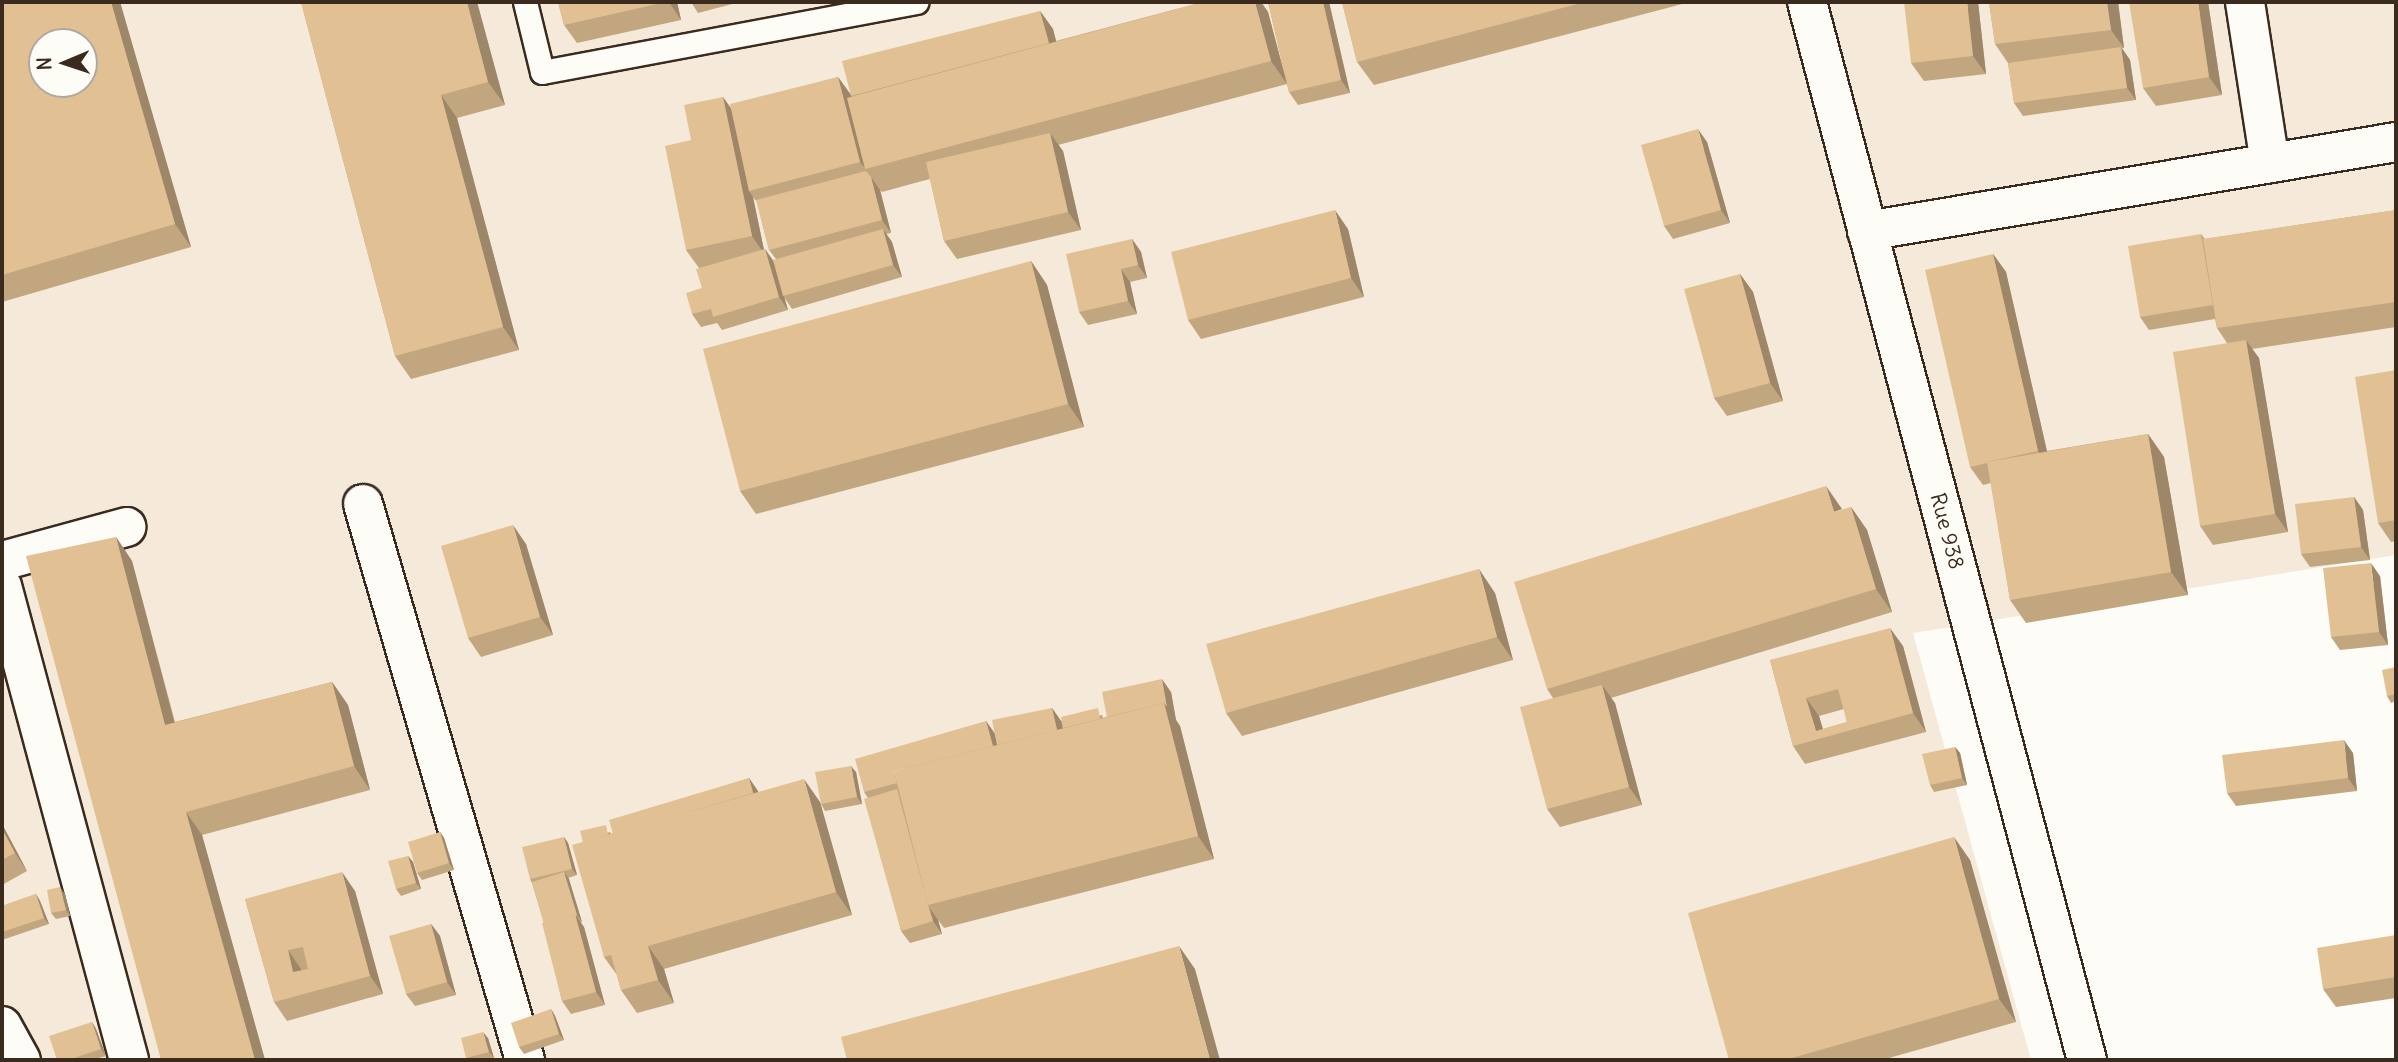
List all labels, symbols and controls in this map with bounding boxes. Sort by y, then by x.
north arrow [28,28,98,98]
text: N [32,57,56,71]
street label: Rue 938 [1925,490,1969,572]

